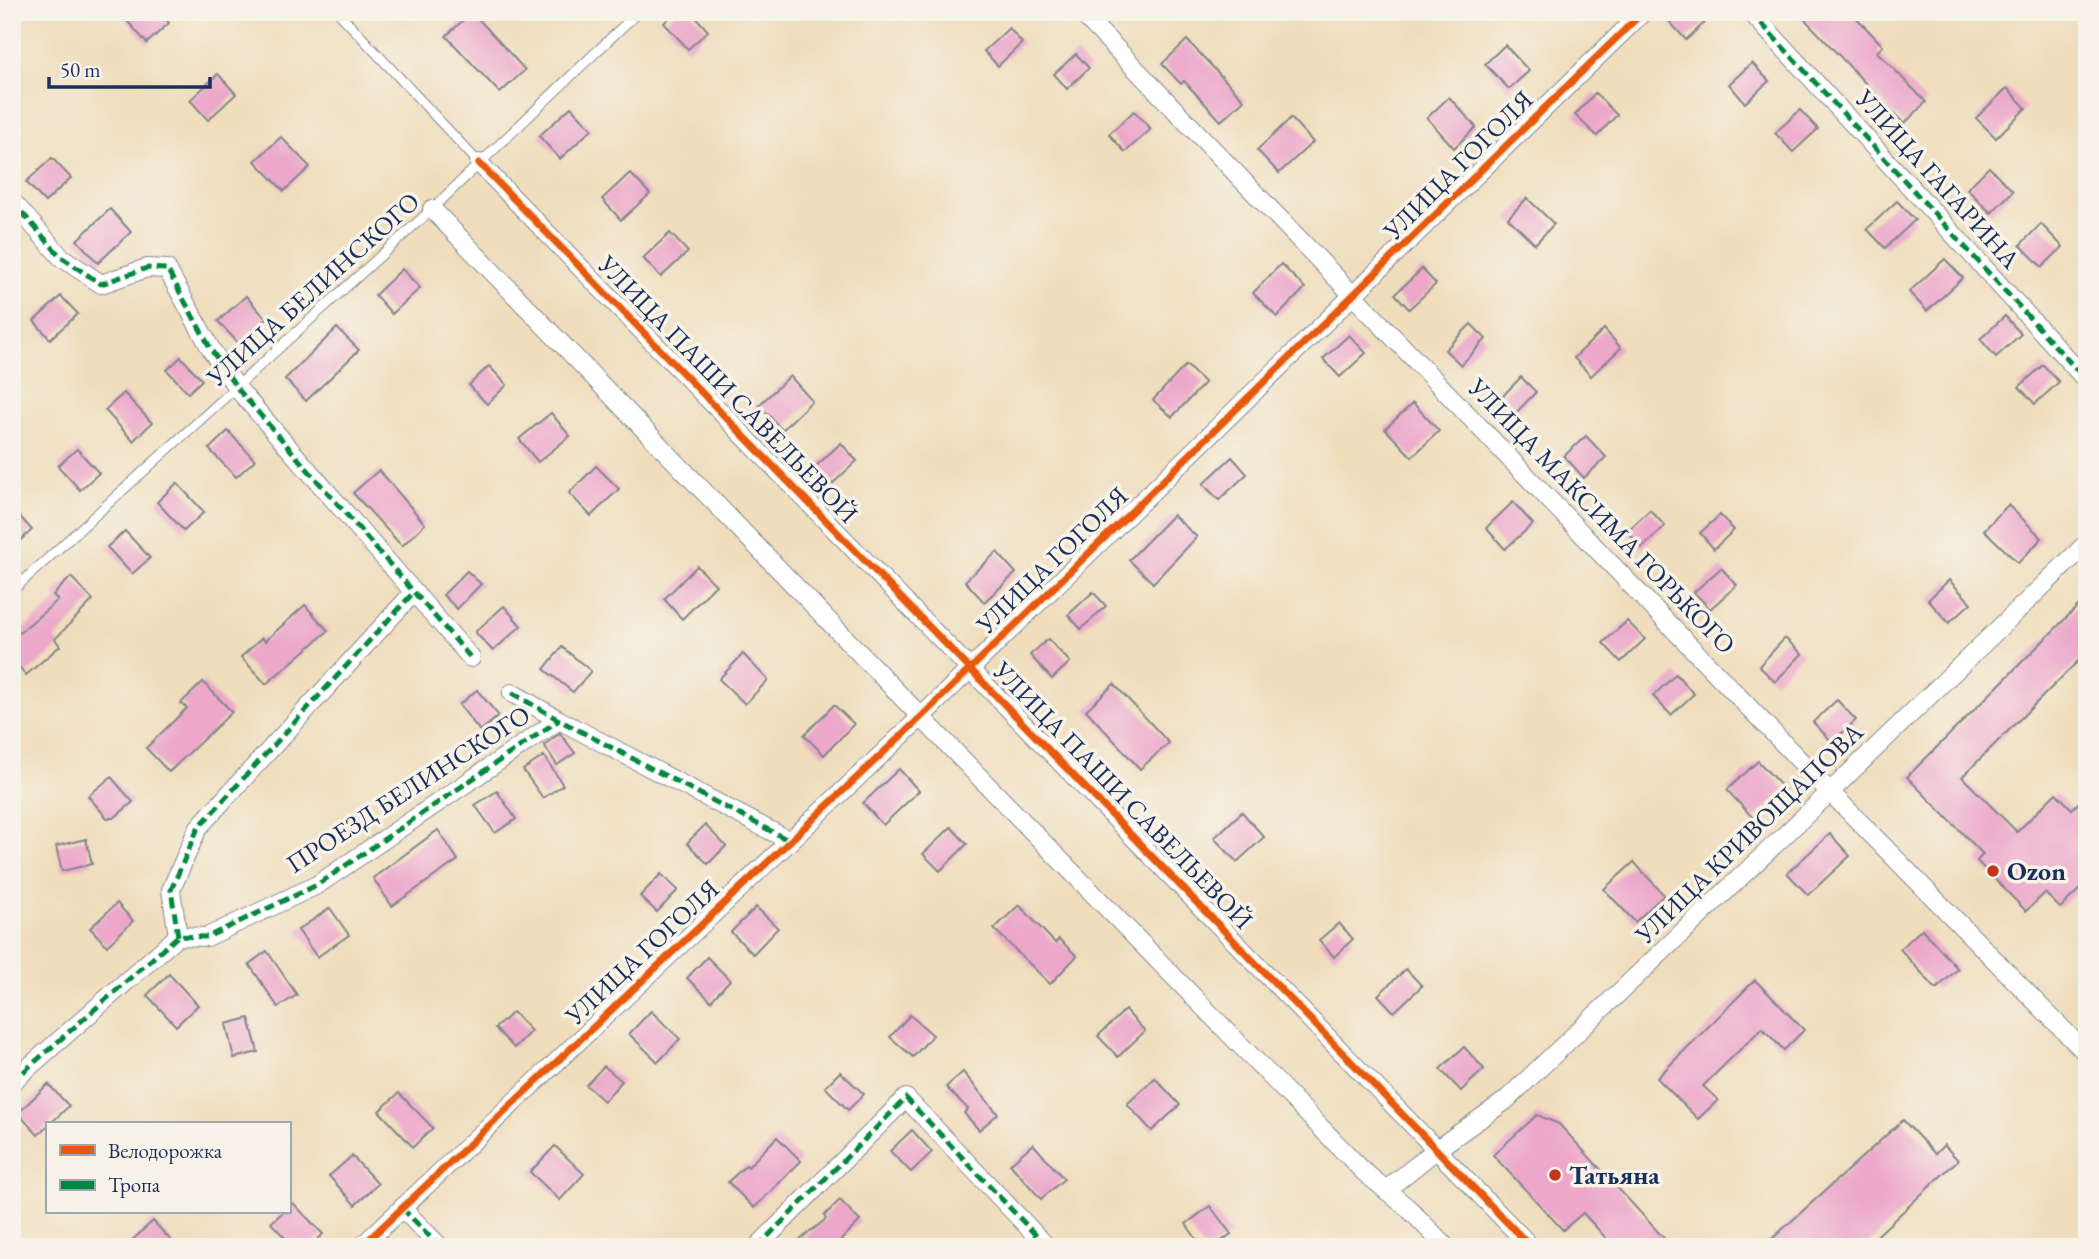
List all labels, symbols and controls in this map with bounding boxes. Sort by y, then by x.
scale bar [49,46,210,90]
text: 50 m [60,56,101,83]
street label: УЛИЦА ГАГАРИНА [1848,81,2028,277]
street label: УЛИЦА ГОГОЛЯ [1375,83,1540,248]
street label: УЛИЦА БЕЛИНСКОГО [199,184,427,394]
street label: УЛИЦА ПАШИ САВЕЛЬЕВОЙ [590,247,865,530]
street label: УЛИЦА МАКСИМА ГОРЬКОГО [1460,370,1743,661]
street label: УЛИЦА ГОГОЛЯ [968,479,1135,642]
street label: УЛИЦА ПАШИ САВЕЛЬЕВОЙ [985,653,1260,936]
street label: ПРОЕЗД БЕЛИНСКОГО [280,697,536,881]
street label: УЛИЦА КРИВОЩАПОВА [1627,714,1871,952]
place label: Ozon [2007,854,2066,888]
marker: Ozon [1985,863,2001,879]
street label: УЛИЦА ГОГОЛЯ [557,872,726,1033]
legend [46,1122,290,1214]
text: Велодорожка [108,1137,223,1164]
place label: Татьяна [1569,1158,1660,1192]
marker: Татьяна [1547,1167,1563,1183]
text: Тропа [108,1171,161,1198]

